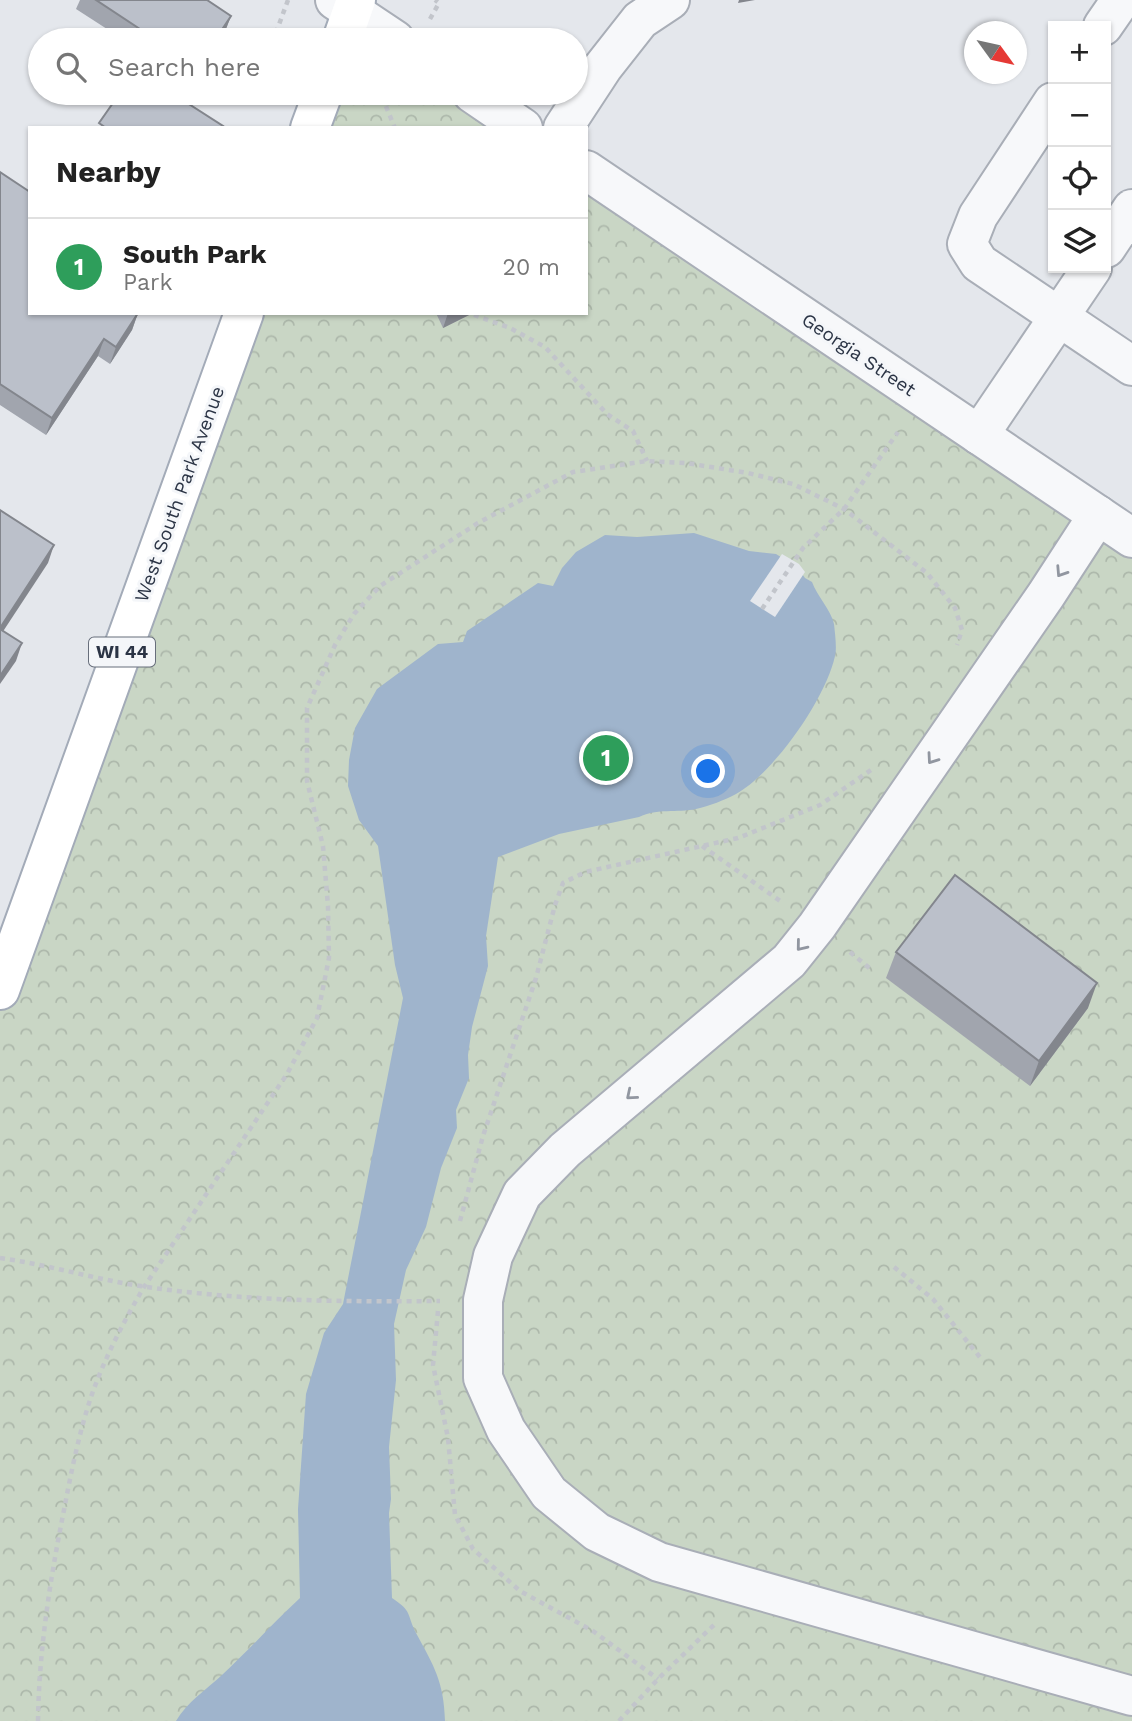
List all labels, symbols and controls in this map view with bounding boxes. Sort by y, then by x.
north arrow [964,21,1027,84]
map controls [1048,21,1111,273]
button: + [1048,21,1111,84]
search box [28,28,588,105]
icon: search [52,48,90,86]
text: Search here [108,52,260,82]
button: − [1048,84,1111,147]
button: locate [1048,147,1111,210]
text: Nearby [56,154,161,189]
button: layers [1048,210,1111,273]
text: South Park [123,239,266,269]
text: 1 [74,254,84,281]
text: 20 m [503,254,560,281]
text: Park [123,269,172,296]
street label: Georgia Street [797,308,920,401]
street label: West South Park Avenue [130,383,229,605]
one-way arrow [1057,564,1069,577]
road number: WI 44 [89,638,155,666]
pin: 1 [583,732,629,784]
one-way arrow [928,751,940,764]
your location [691,754,725,788]
one-way arrow [797,938,810,950]
one-way arrow [626,1087,639,1099]

